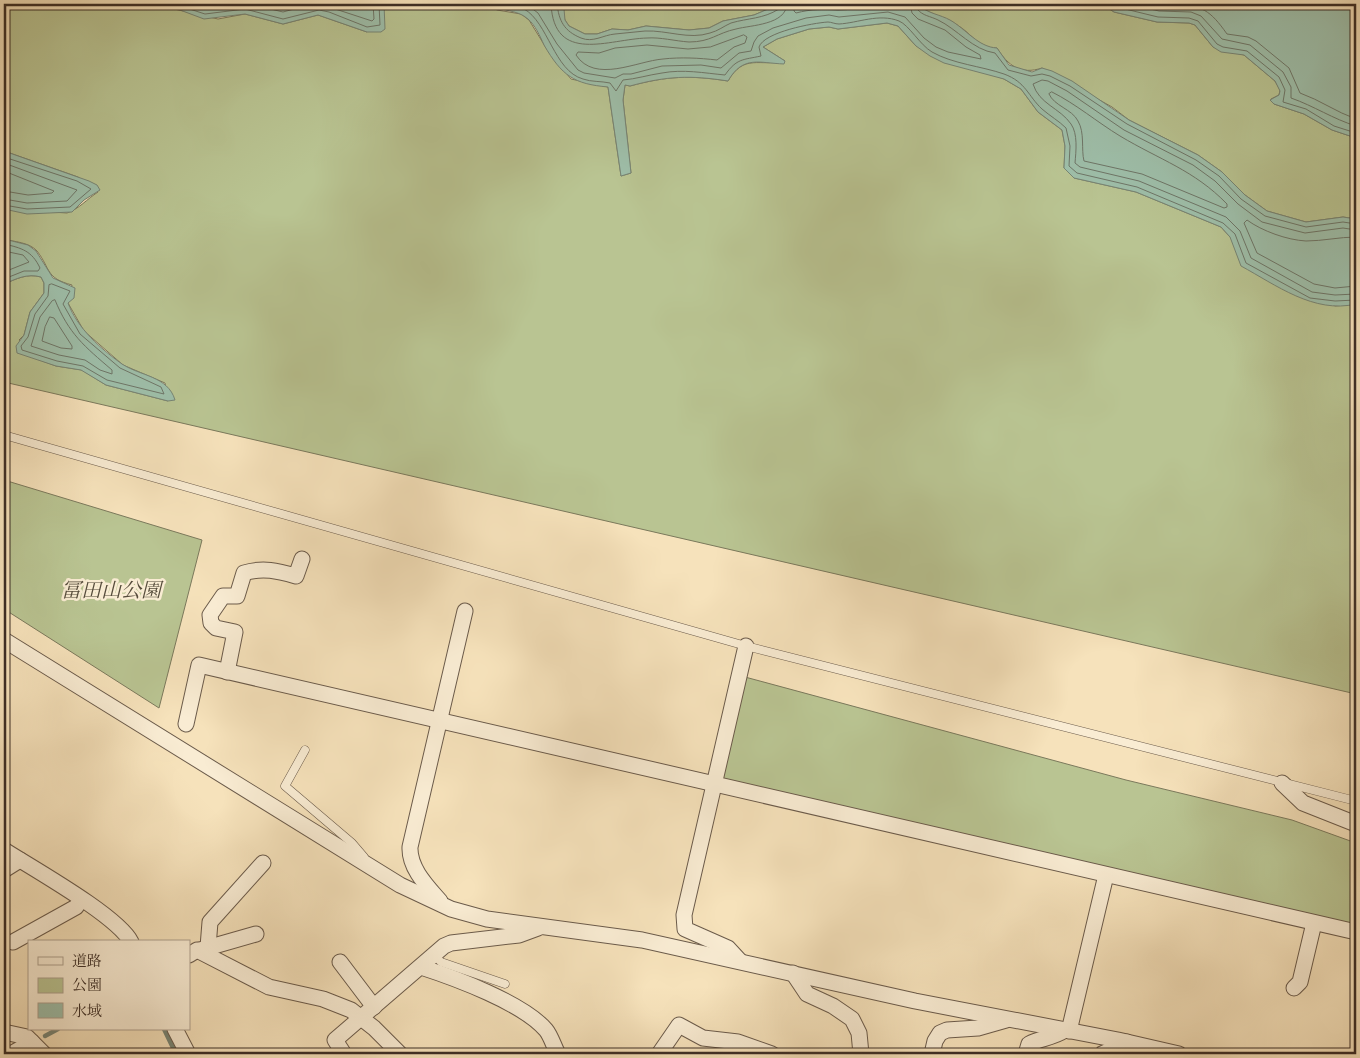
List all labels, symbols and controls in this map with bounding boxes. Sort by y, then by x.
park label: 冨田山公園 [61,578,164,606]
legend [28,940,190,1030]
text: 道路 [72,952,102,973]
text: 公園 [72,976,102,997]
text: 水域 [72,1002,102,1023]

